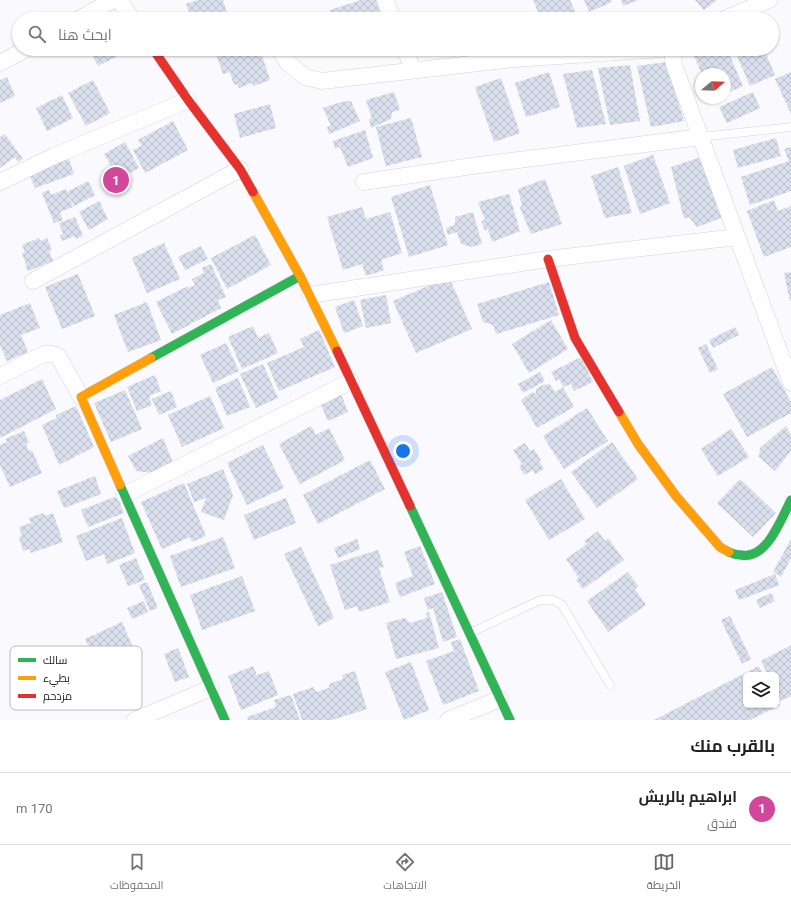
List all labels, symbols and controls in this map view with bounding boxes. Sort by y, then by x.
search box [12,12,779,56]
icon: search [26,23,48,45]
text: ابحث هنا [58,26,112,44]
north arrow [695,68,731,104]
pin: 1 [103,165,129,195]
your location [393,441,413,461]
legend [10,646,142,710]
text: سالك [43,654,67,667]
text: بطيء [43,672,70,687]
map controls [743,672,779,708]
button: layers [743,672,779,708]
text: مزدحم [43,690,72,704]
text: بالقرب منك [691,736,775,756]
text: ابراهيم بالريش [639,788,737,806]
text: 170 m [16,801,53,816]
text: 1 [758,801,766,816]
text: فندق [707,816,737,831]
tab: المحفوظات [110,851,163,895]
tab: الاتجاهات [383,851,427,895]
tab: الخريطة [647,851,681,895]

